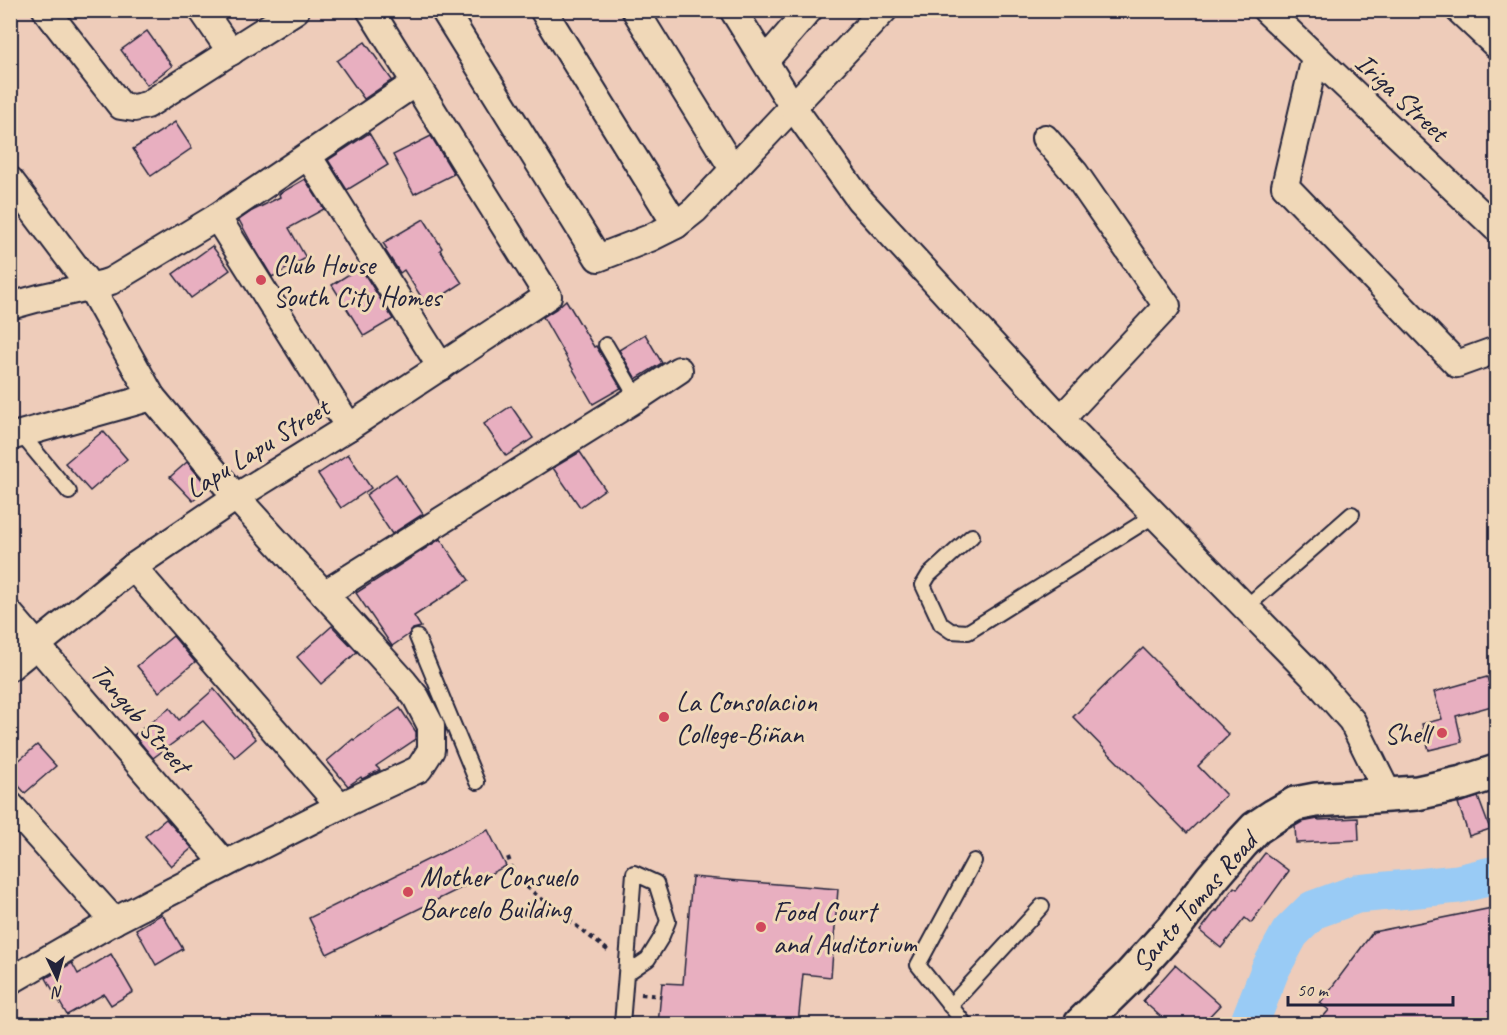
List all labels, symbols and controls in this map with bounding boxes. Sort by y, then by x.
street label: Iriga Street [1348,45,1458,151]
place label: Club House South City Homes [273,247,444,314]
marker: Club House South City Homes [254,273,268,287]
street label: Lapu Lapu Street [179,389,338,506]
street label: Tangub Street [83,655,201,783]
place label: La Consolacion College-Biñan [676,684,817,751]
marker: La Consolacion College-Biñan [657,710,671,724]
place label: Shell [1384,716,1435,751]
marker: Shell [1435,726,1449,740]
street label: Santo Tomas Road [1124,822,1267,979]
place label: Mother Consuelo Barcelo Building [420,859,579,926]
marker: Mother Consuelo Barcelo Building [401,885,415,899]
place label: Food Court and Auditorium [773,894,918,961]
marker: Food Court and Auditorium [754,920,768,934]
north arrow [27,948,87,1008]
scale bar [1288,969,1453,1007]
text: 50 m [1297,979,1330,1001]
text: N [49,982,64,1003]

